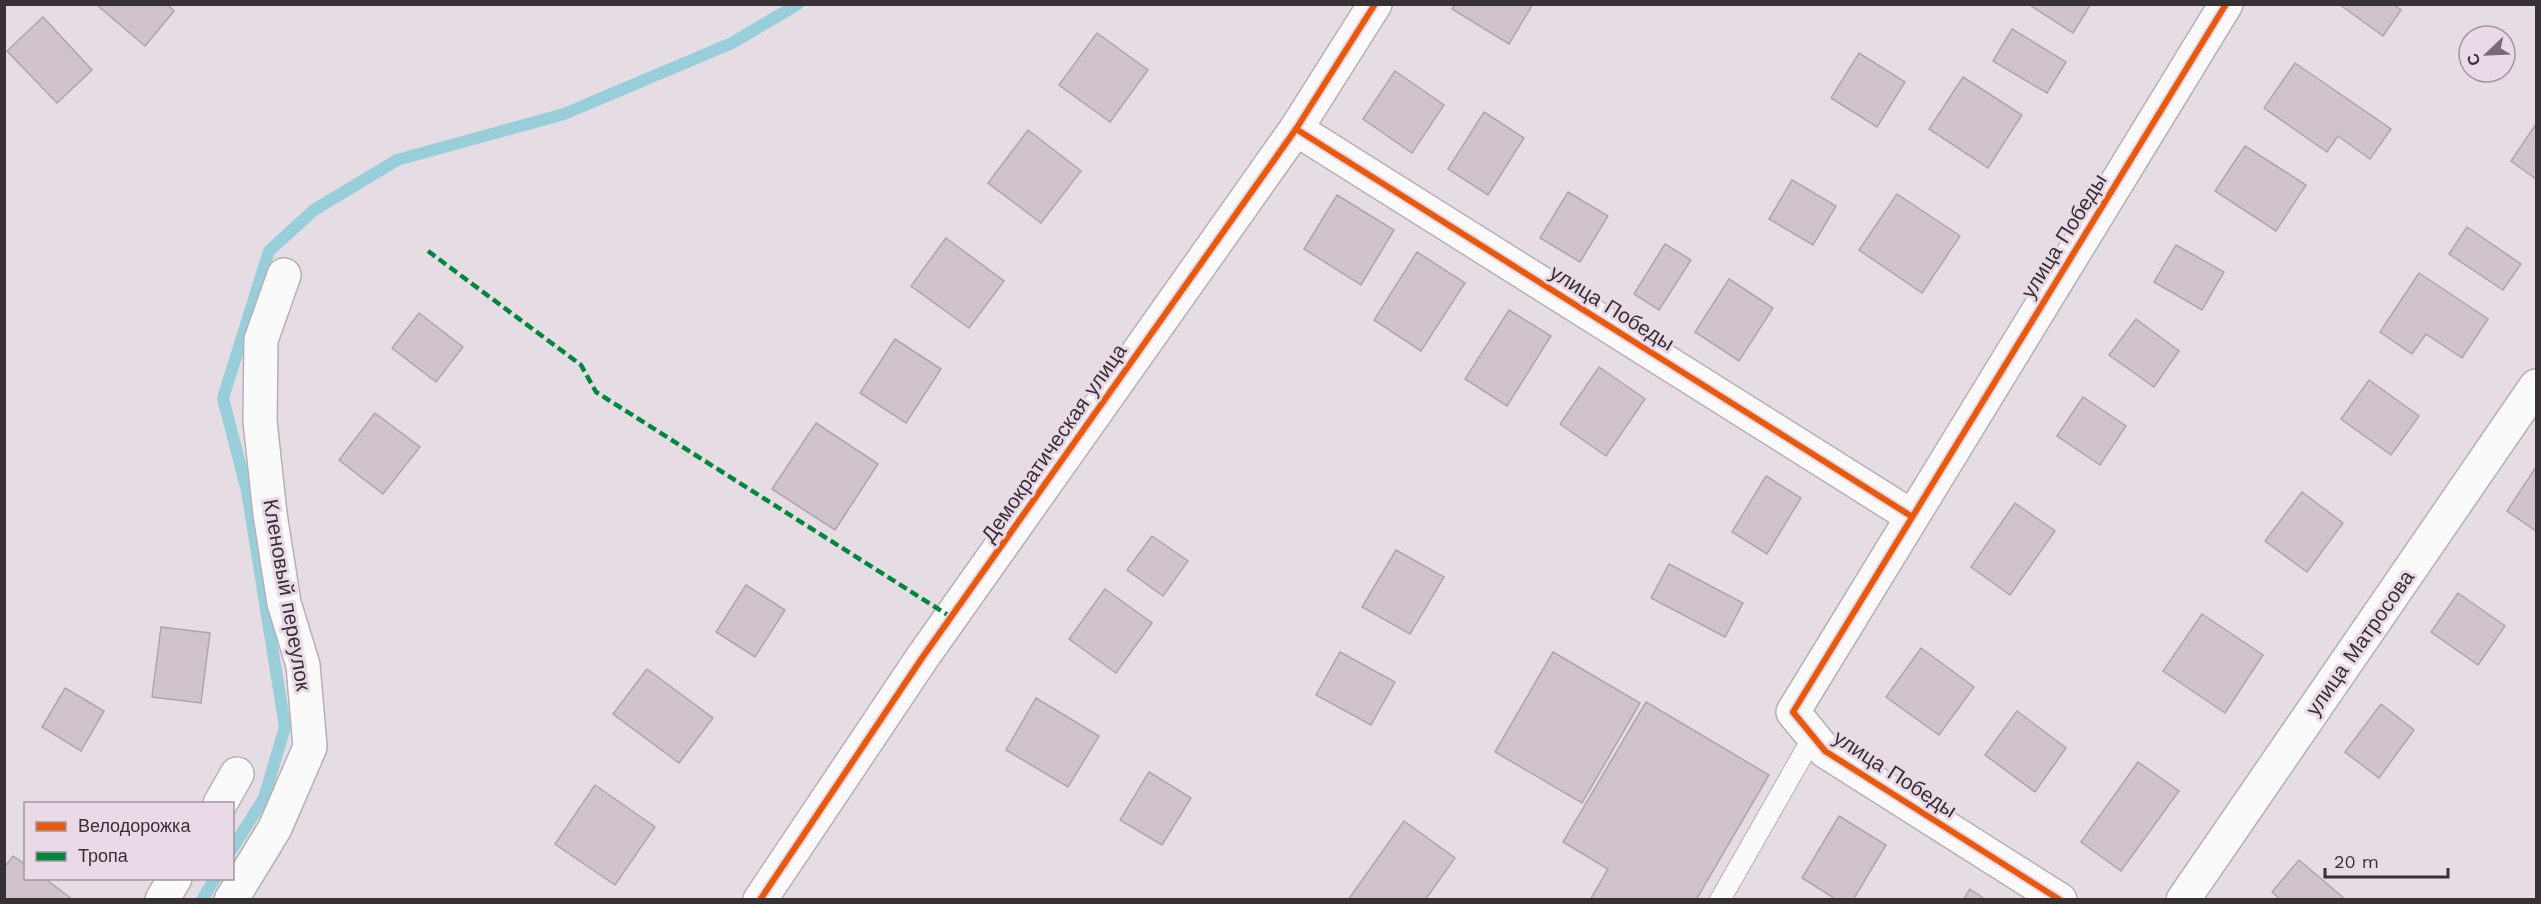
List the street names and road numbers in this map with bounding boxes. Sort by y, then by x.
street label: улица Победы [2015,169,2112,303]
street label: улица Победы [1545,259,1679,356]
street label: Демократическая улица [976,339,1132,547]
street label: Кленовый переулок [258,497,317,693]
street label: улица Матросова [2300,565,2419,720]
street label: улица Победы [1829,724,1962,823]

